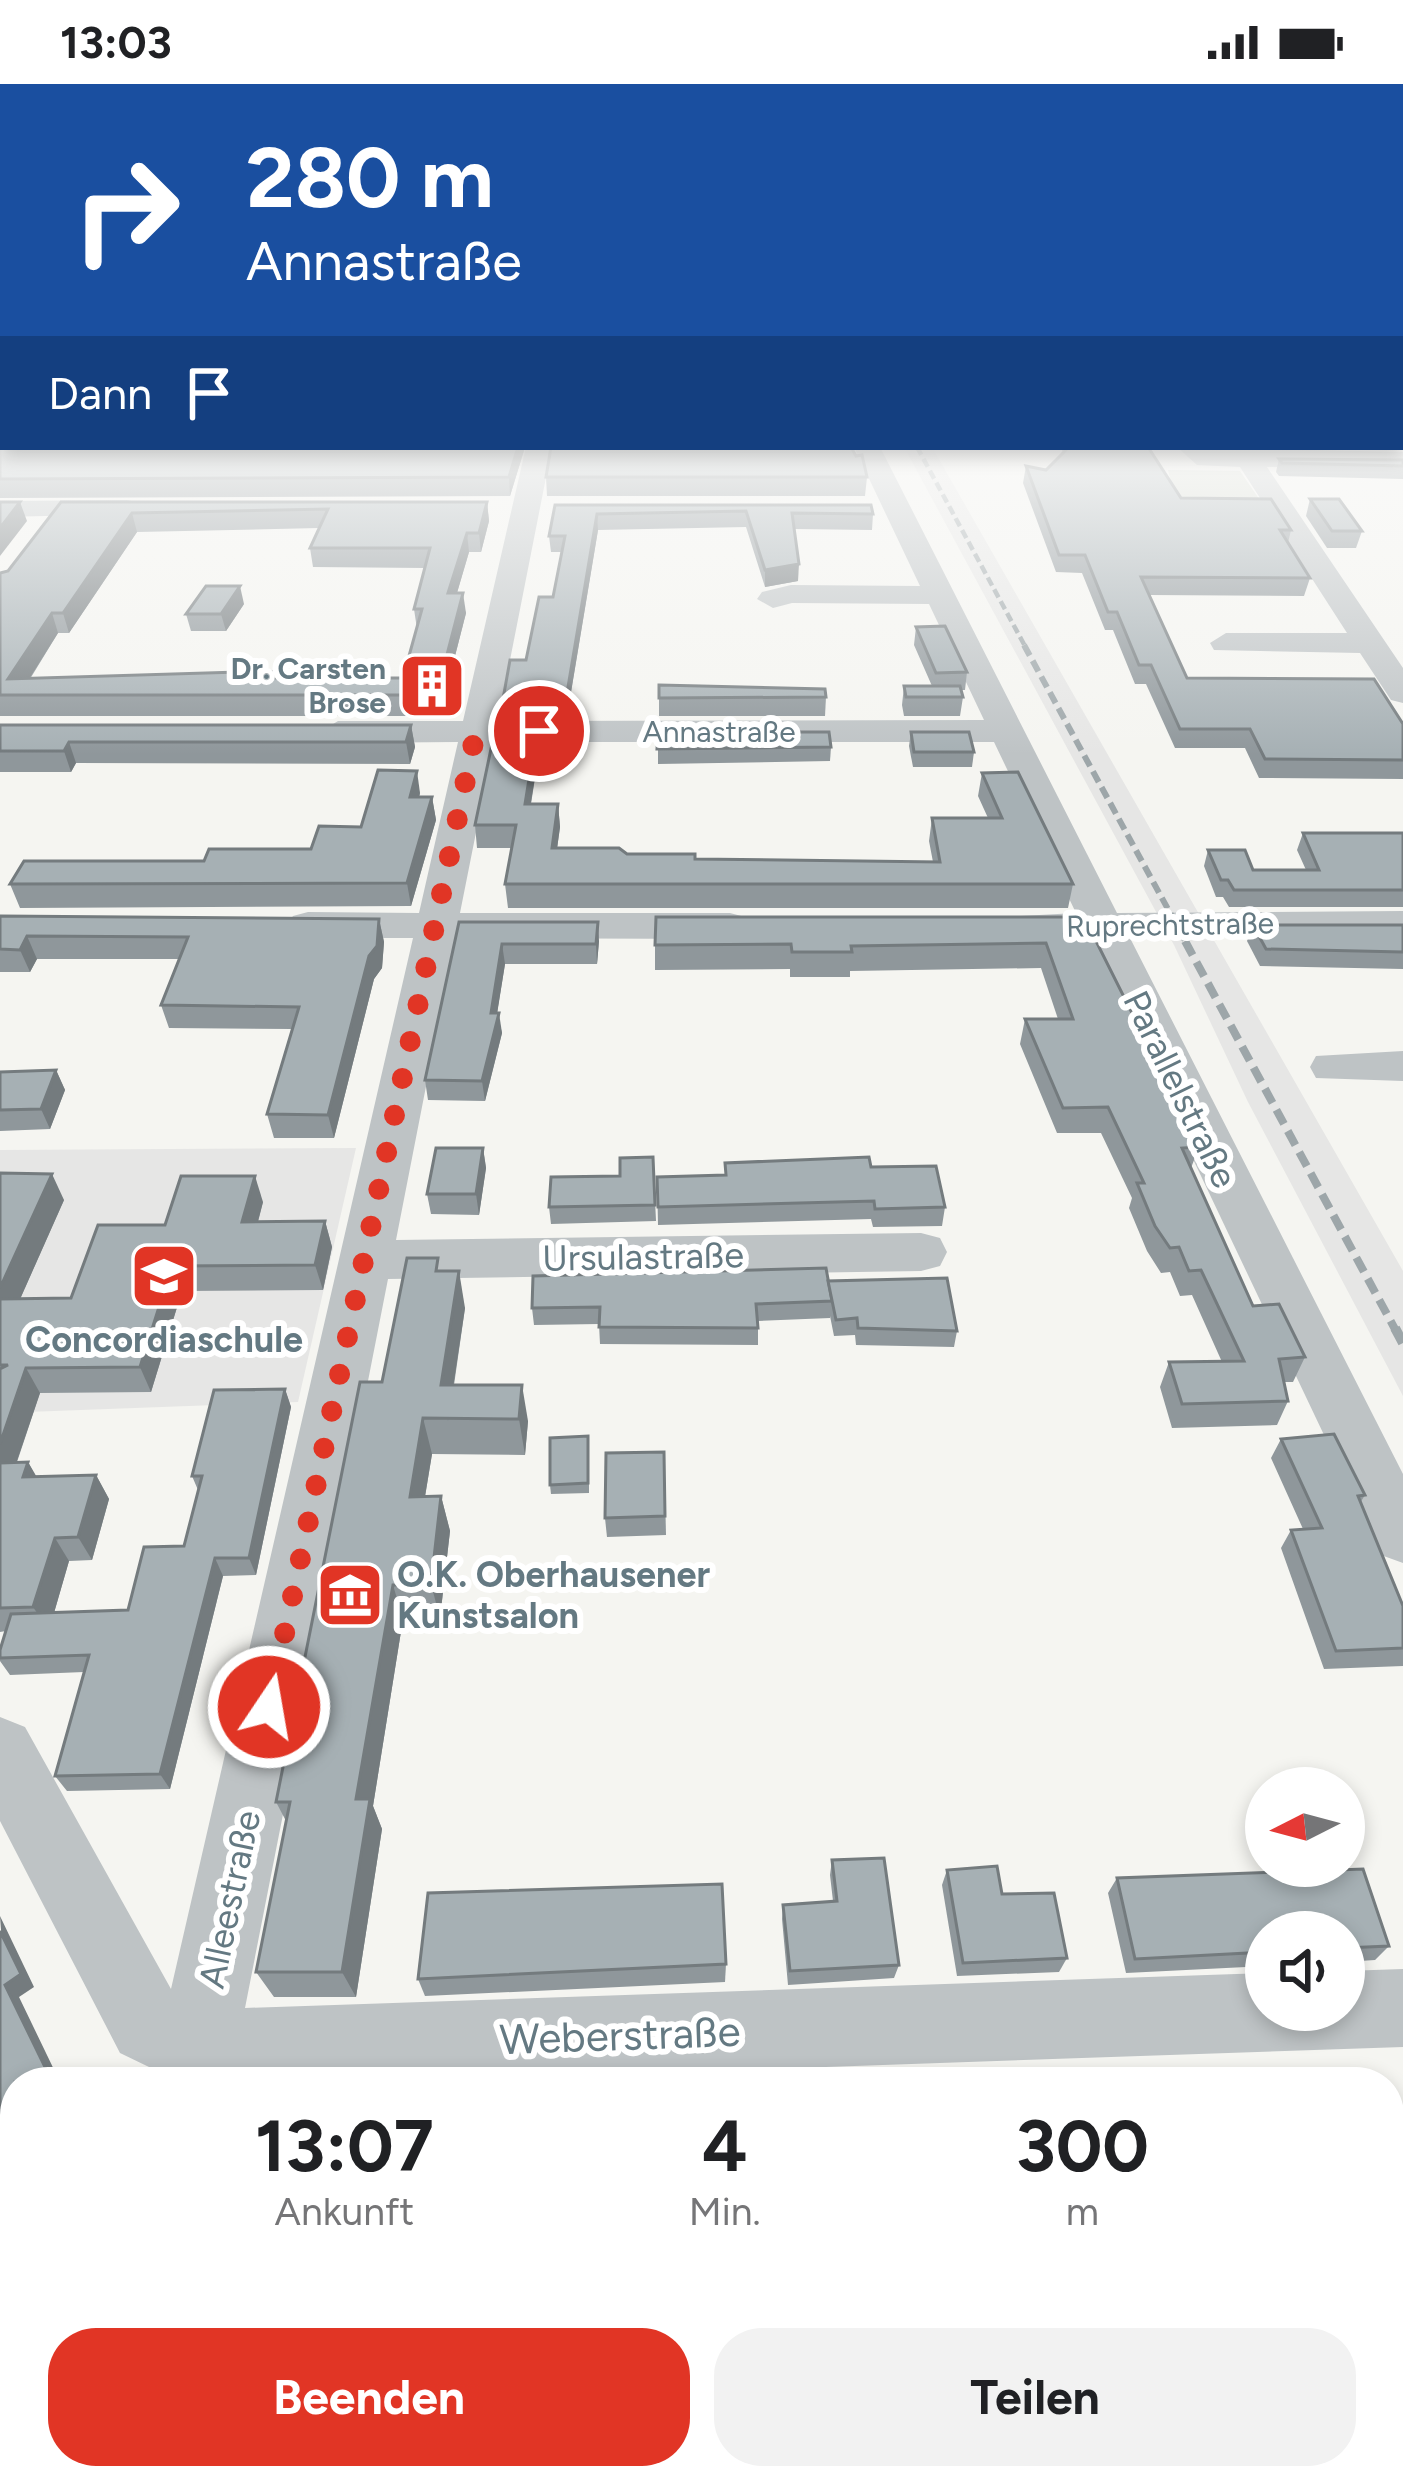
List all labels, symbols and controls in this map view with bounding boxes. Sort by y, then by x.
text: 13:03 [60,15,172,69]
text: 280 m [246,127,494,228]
icon: right [48,132,204,288]
text: Annastraße [246,229,522,294]
icon: arrive [176,360,242,426]
text: Dann [48,366,152,420]
place label: Dr. Carsten Brose [231,650,386,721]
building icon: Dr. Carsten Brose [397,651,467,721]
pin [488,680,590,782]
icon: arrive [506,698,572,764]
street label: Annastraße [642,713,796,750]
street label: Ruprechtstraße [1066,904,1274,945]
street label: Parallelstraße [1114,984,1247,1195]
street label: Ursulastraße [542,1233,744,1280]
school or university icon: Concordiaschule [129,1241,199,1311]
place label: Concordiaschule [25,1318,303,1361]
place label: O.K. Oberhausener Kunstsalon [397,1553,710,1637]
museum icon: O.K. Oberhausener Kunstsalon [315,1560,385,1630]
position arrow [206,1644,332,1770]
north arrow [1245,1767,1365,1887]
map controls [1245,1767,1365,2031]
street label: Alleestraße [190,1806,269,1992]
button: sound [1245,1911,1365,2031]
street label: Weberstraße [499,2006,741,2065]
text: 13:07 [255,2103,434,2189]
text: 4 [702,2103,748,2189]
text: 300 [1016,2103,1149,2189]
text: Ankunft [275,2188,414,2235]
text: Min. [689,2188,761,2235]
text: m [1066,2188,1099,2235]
button: Beenden [48,2328,690,2466]
button: Teilen [714,2328,1356,2466]

